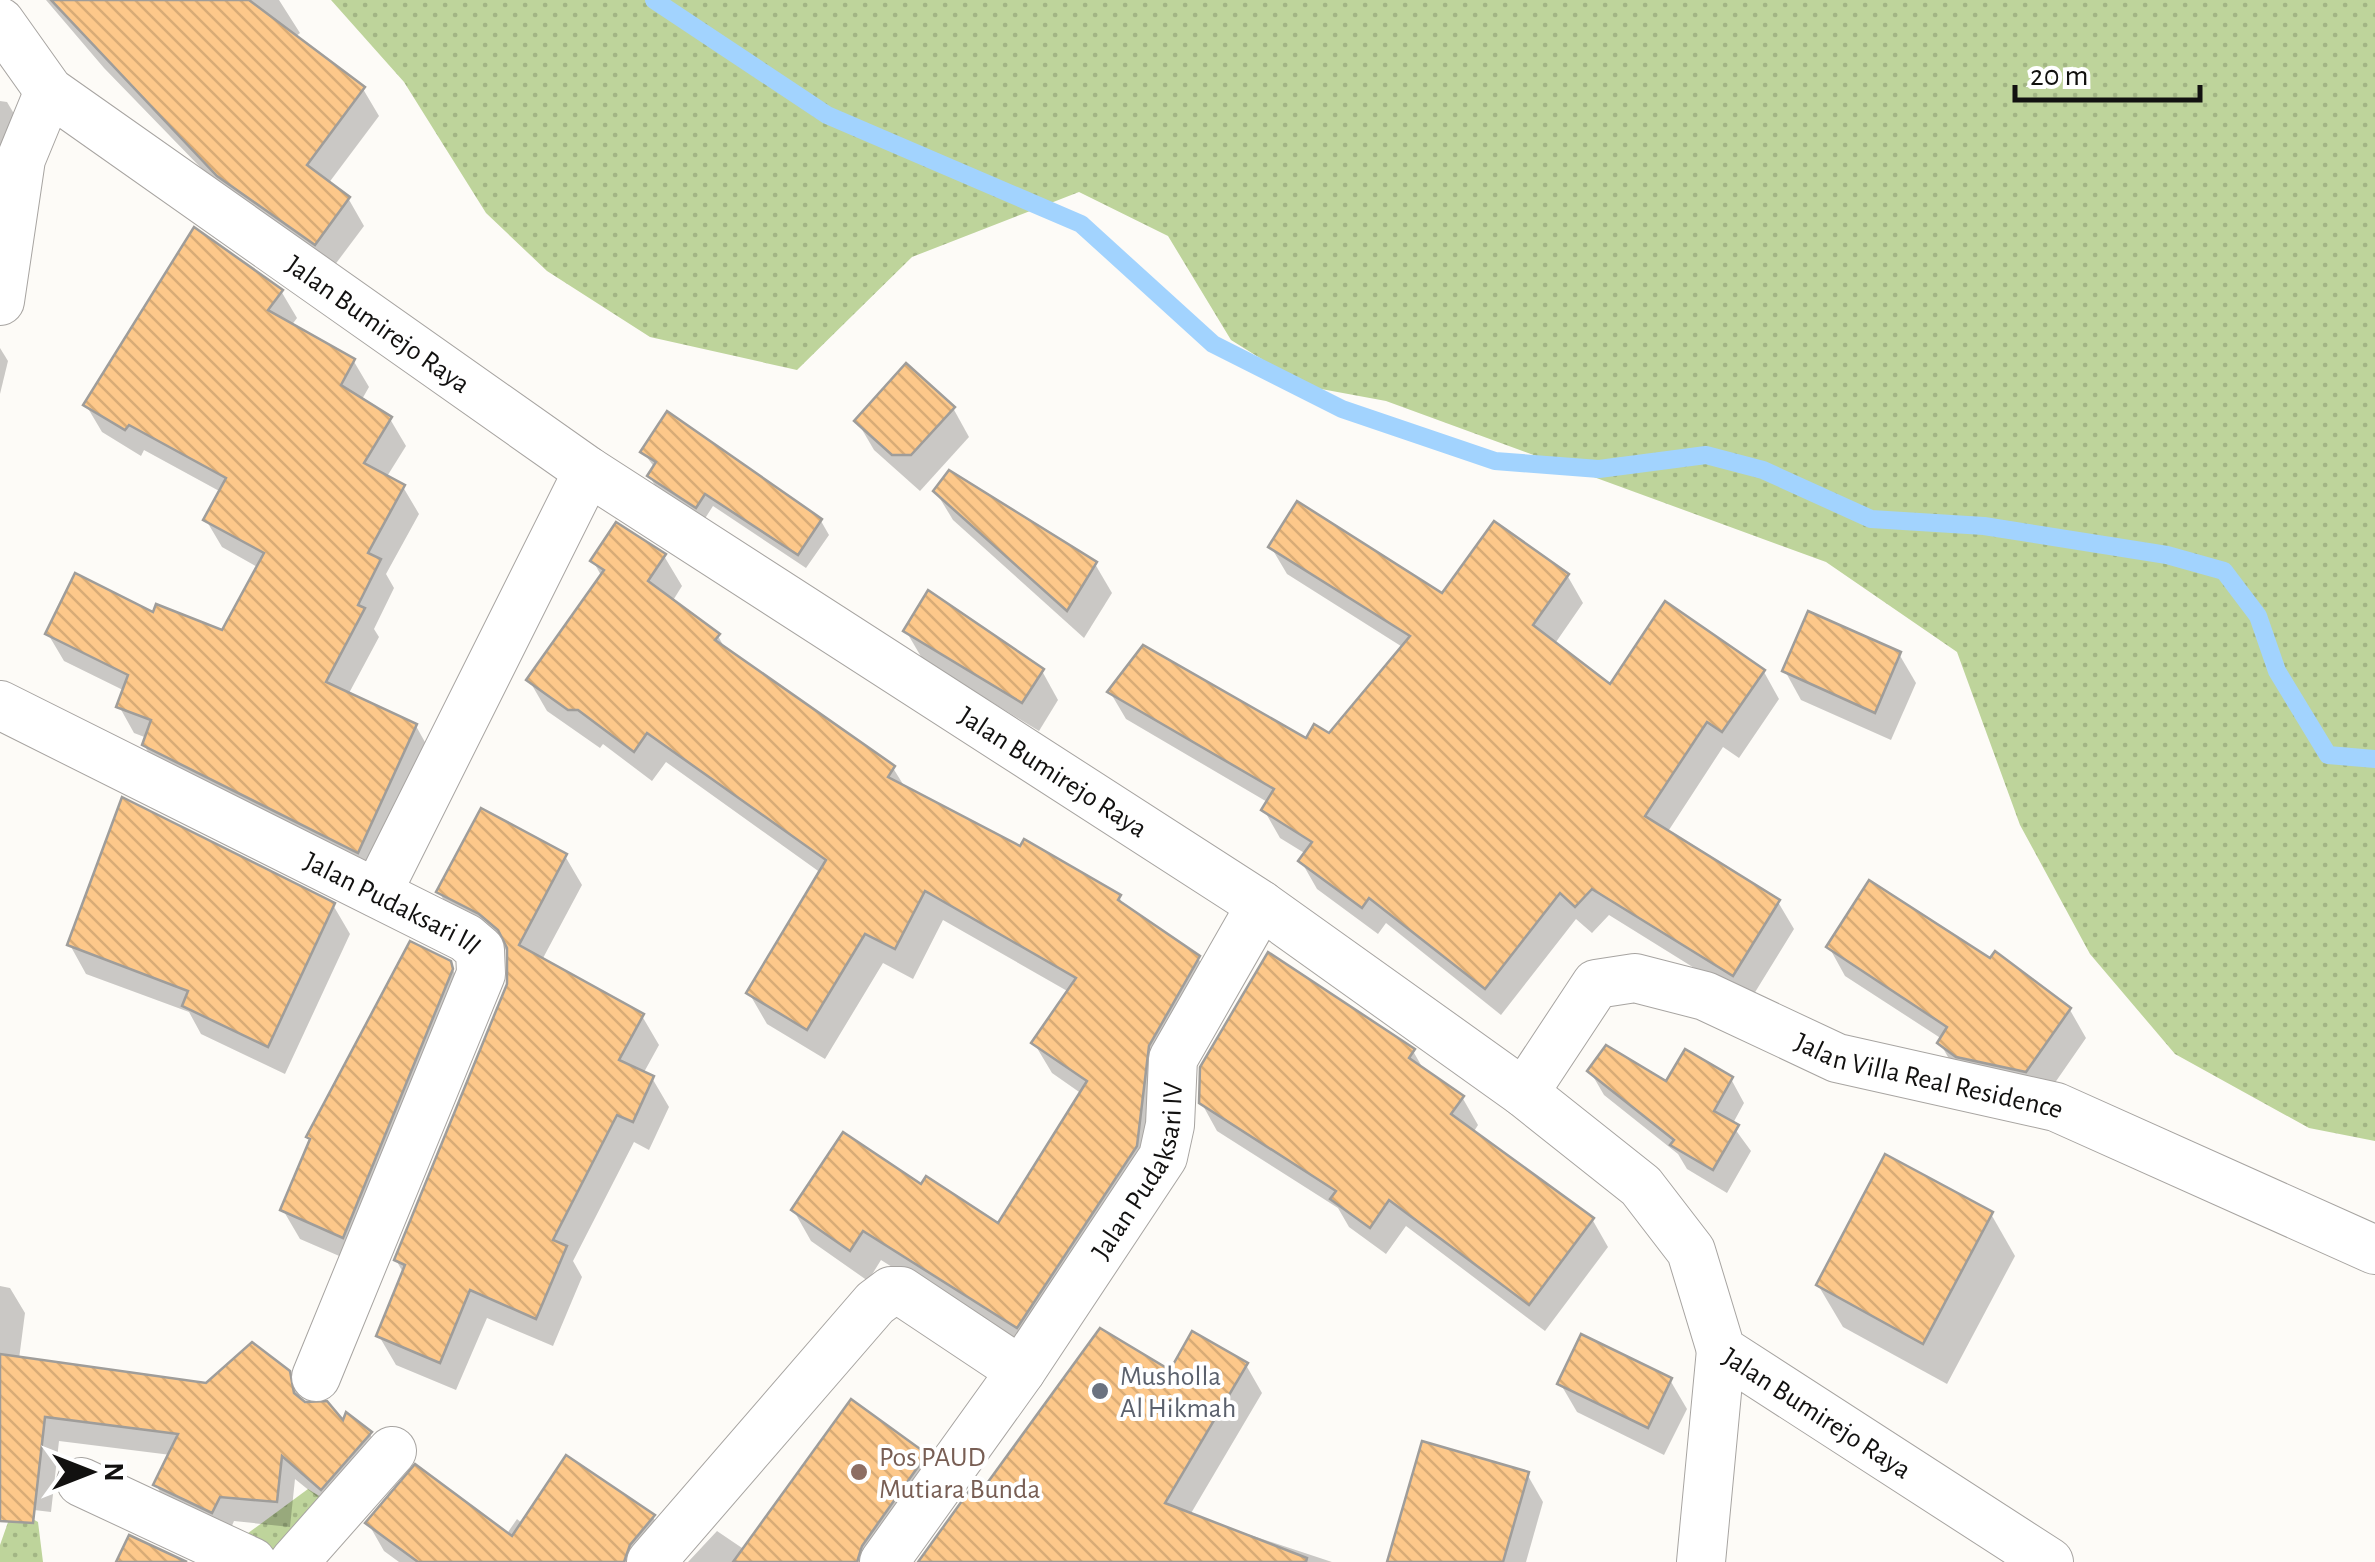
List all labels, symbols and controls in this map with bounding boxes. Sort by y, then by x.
scale bar [2015,40,2200,102]
text: 20 m [2030,61,2088,91]
street label: Jalan Bumirejo Raya [280,251,475,399]
street label: Jalan Bumirejo Raya [953,702,1152,844]
street label: Jalan Pudaksari III [299,848,486,961]
street label: Jalan Villa Real Residence [1790,1028,2068,1125]
street label: Jalan Pudaksari IV [1087,1081,1188,1265]
street label: Jalan Bumirejo Raya [1717,1343,1915,1485]
place label: Musholla Al Hikmah [1120,1363,1236,1423]
marker: Musholla Al Hikmah [1089,1380,1111,1402]
north arrow [40,1422,140,1522]
place label: Pos PAUD Mutiara Bunda [879,1444,1040,1504]
marker: Pos PAUD Mutiara Bunda [848,1461,870,1483]
text: N [99,1462,127,1482]

